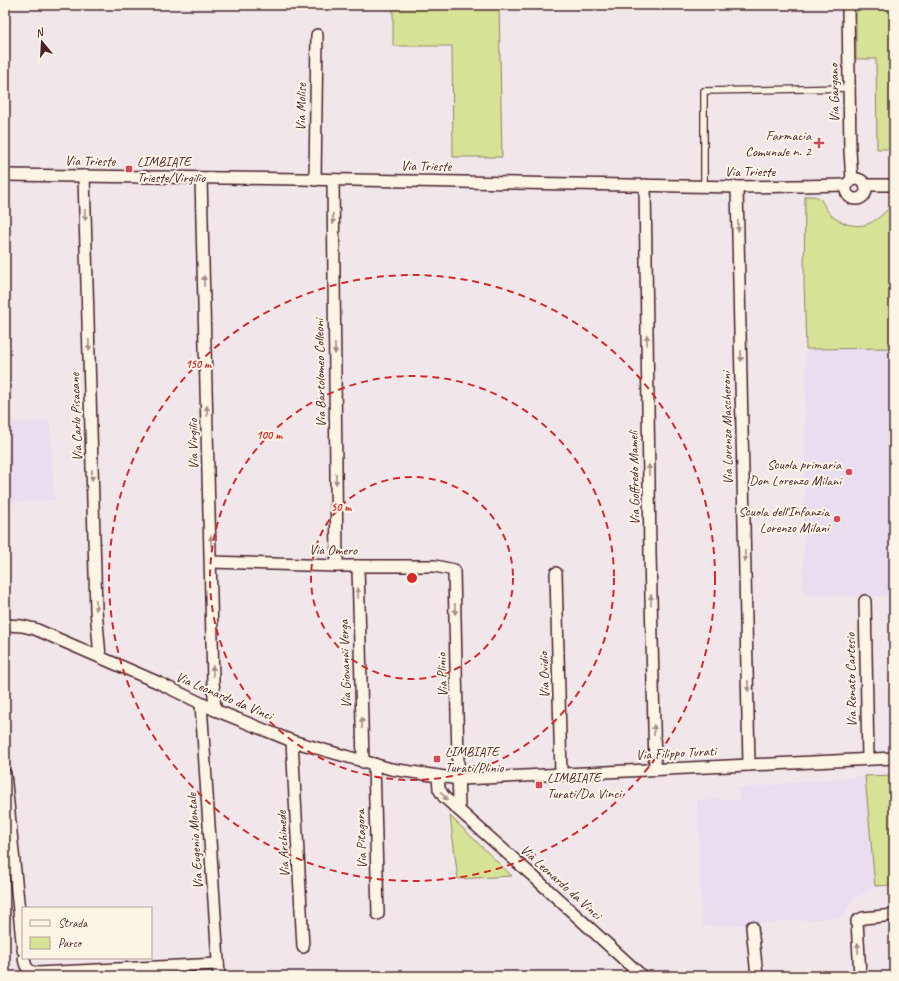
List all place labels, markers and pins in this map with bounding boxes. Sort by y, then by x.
place label: Farmacia Comunale n. 2 [745,127,813,160]
marker: Farmacia Comunale n. 2 [814,138,824,148]
place label: LIMBIATE Trieste/Virgilio [137,153,206,186]
marker: LIMBIATE Trieste/Virgilio [124,164,134,174]
place label: Scuola primaria Don Lorenzo Milani [749,456,843,489]
marker: Scuola primaria Don Lorenzo Milani [844,467,854,477]
place label: Scuola dell'Infanzia Lorenzo Milani [738,503,831,536]
marker: Scuola dell'Infanzia Lorenzo Milani [832,514,842,524]
centre of rings [405,571,419,585]
place label: LIMBIATE Turati/Plinio [445,743,504,776]
marker: LIMBIATE Turati/Plinio [432,754,442,764]
place label: LIMBIATE Turati/Da Vinci [547,769,623,802]
marker: LIMBIATE Turati/Da Vinci [534,780,544,790]

